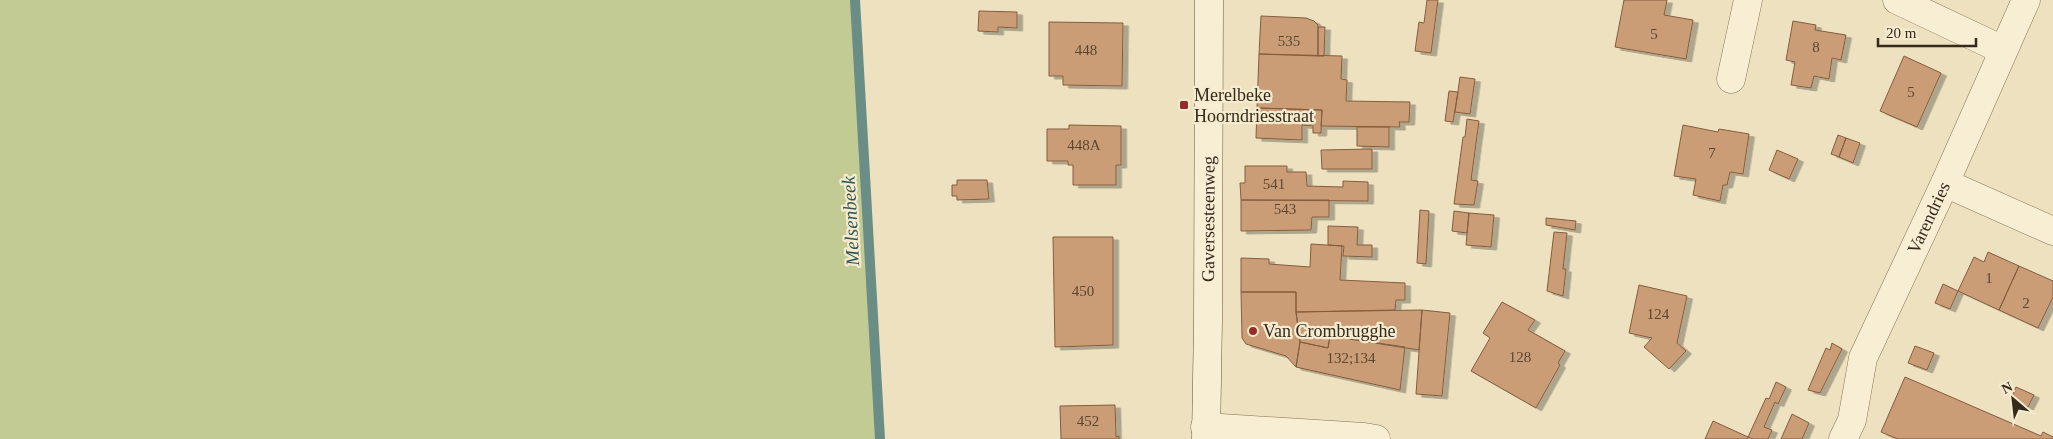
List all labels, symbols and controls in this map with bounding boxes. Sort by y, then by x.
scale bar [1878,15,1976,47]
text: 20 m [1886,25,1917,41]
house number: 5 [1650,26,1658,42]
house number: 535 [1278,33,1300,49]
house number: 8 [1812,39,1820,55]
house number: 448 [1075,42,1097,58]
house number: 5 [1907,84,1915,100]
place label: Merelbeke Hoorndriesstraat [1194,85,1314,126]
marker: Merelbeke Hoorndriesstraat [1178,99,1190,111]
house number: 448A [1067,137,1101,153]
house number: 7 [1708,145,1716,161]
street label: Gaversesteenweg [1198,156,1219,282]
water label: Melsenbeek [838,175,863,267]
house number: 541 [1263,176,1285,192]
street label: Varendries [1903,179,1954,257]
house number: 543 [1274,201,1296,217]
house number: 1 [1985,270,1993,286]
house number: 450 [1072,283,1094,299]
house number: 2 [2022,295,2030,311]
house number: 124 [1647,306,1670,322]
place label: Van Crombrugghe [1263,321,1395,341]
marker: Van Crombrugghe [1247,325,1259,337]
house number: 128 [1509,349,1531,365]
house number: 132;134 [1326,350,1376,366]
north arrow [1988,374,2038,424]
text: N [1999,379,2015,397]
house number: 452 [1077,413,1099,429]

